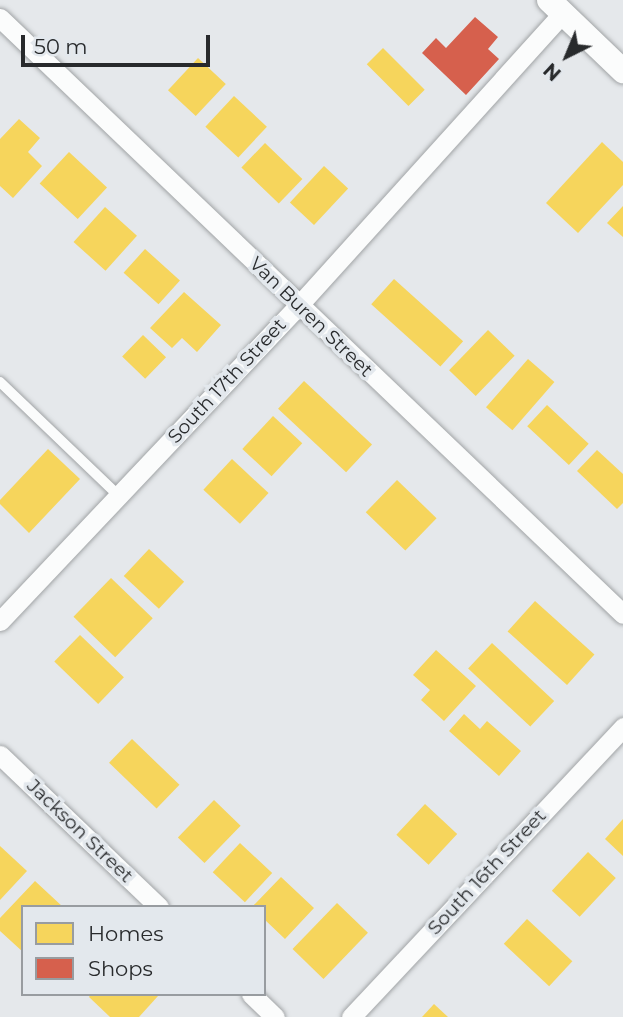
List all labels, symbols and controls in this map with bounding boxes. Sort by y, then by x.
scale bar [24,21,214,65]
north arrow [532,21,602,91]
text: 50 m [34,34,88,59]
text: N [539,58,566,85]
street label: Van Buren Street [245,252,377,382]
street label: South 17th Street [163,314,291,448]
street label: Jackson Street [22,775,138,887]
street label: South 16th Street [423,805,551,939]
legend [21,905,266,996]
text: Homes [88,921,163,946]
text: Shops [88,956,153,981]

